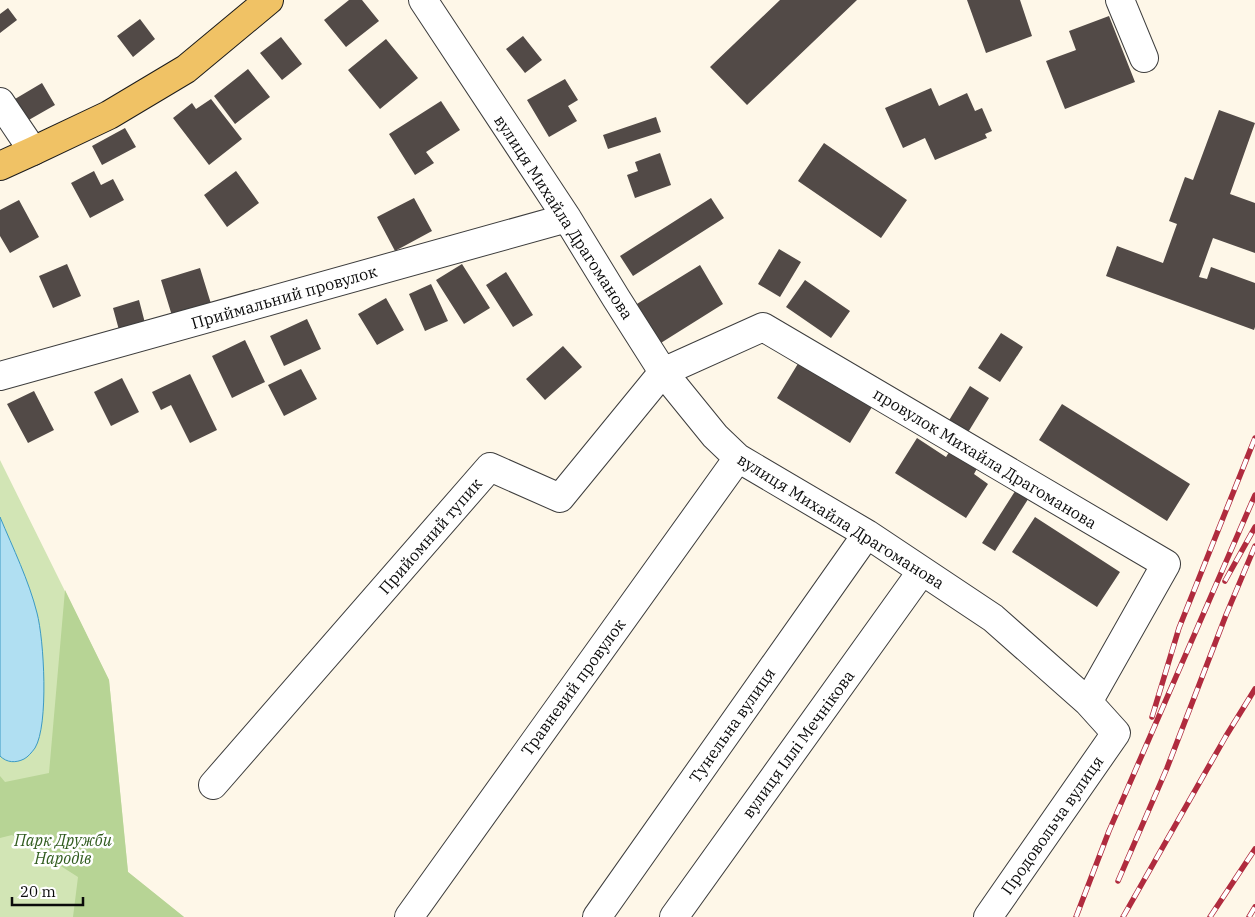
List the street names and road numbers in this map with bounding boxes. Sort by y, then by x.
street label: вулиця Михайла Драгоманова [490,111,638,323]
street label: Приймальний провулок [189,261,380,333]
street label: провулок Михайла Драгоманова [870,383,1101,533]
street label: вулиця Михайла Драгоманова [734,449,948,593]
street label: Прийомний тупик [374,473,486,598]
street label: Травневий провулок [516,614,630,760]
street label: Тунельна вулиця [685,663,779,787]
street label: вулиця Іллі Мечнікова [738,666,859,822]
street label: Продовольча вулиця [996,752,1108,898]

